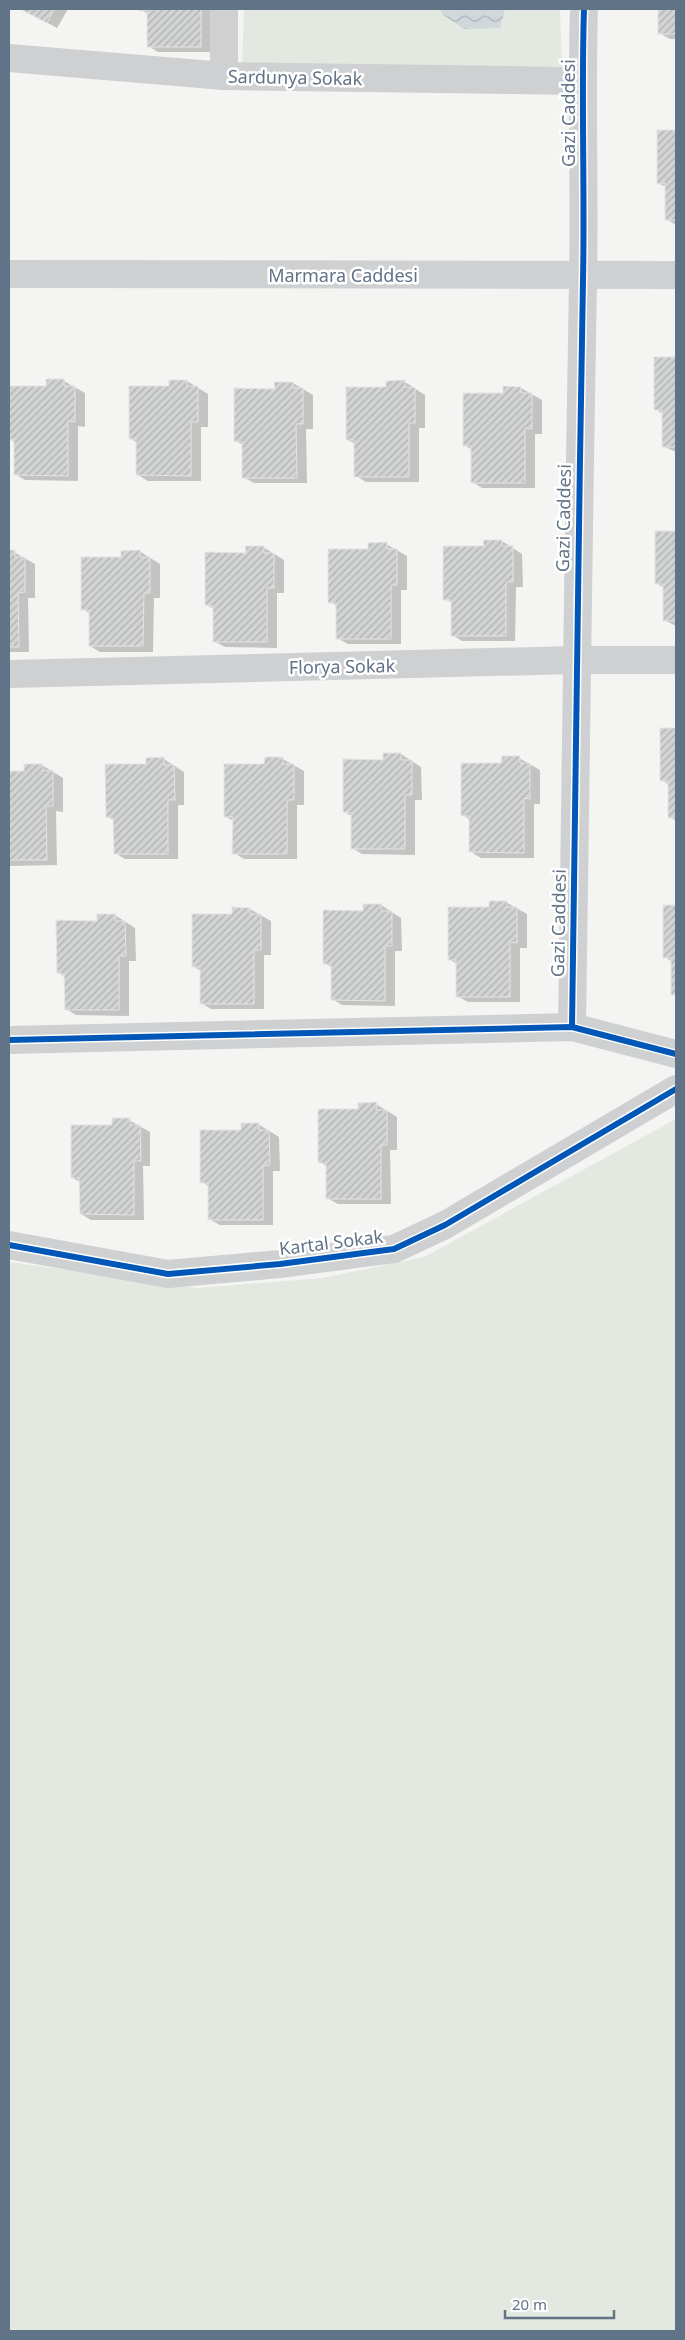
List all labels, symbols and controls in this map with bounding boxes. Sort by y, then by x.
street label: Gazi Caddesi [556,59,580,167]
street label: Sardunya Sokak [228,64,363,90]
street label: Marmara Caddesi [268,263,418,287]
street label: Gazi Caddesi [550,464,576,572]
street label: Florya Sokak [289,653,396,679]
street label: Gazi Caddesi [545,869,571,977]
street label: Kartal Sokak [278,1224,385,1260]
scale bar [505,2288,614,2320]
text: 20 m [512,2294,547,2314]

